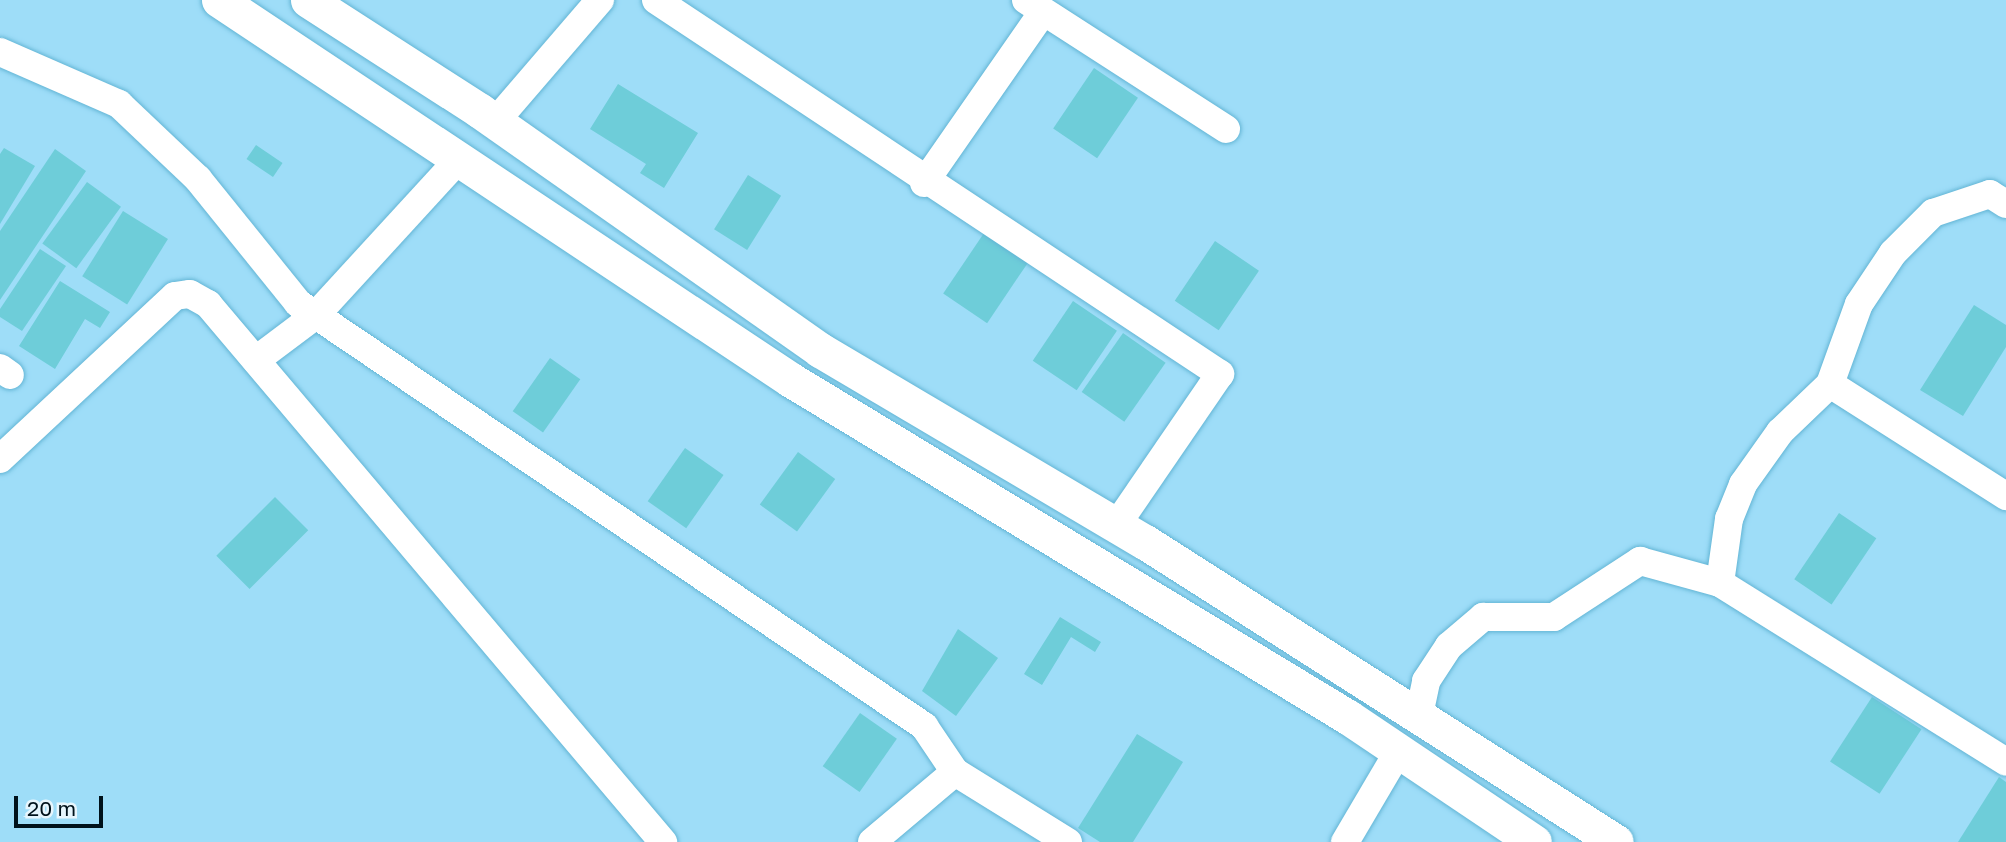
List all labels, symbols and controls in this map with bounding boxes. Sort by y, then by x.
scale bar [18,782,107,826]
text: 20 m [27,795,76,821]

